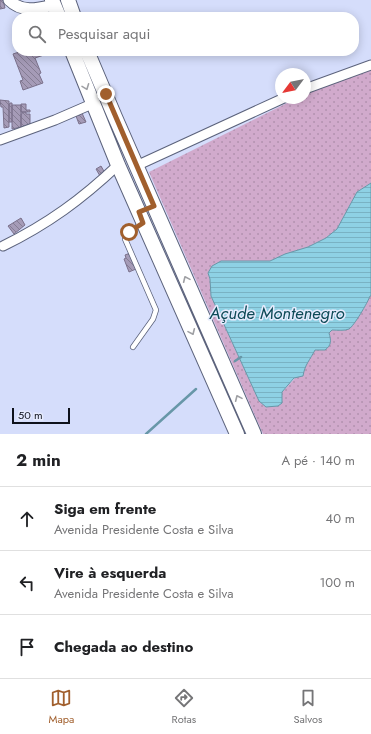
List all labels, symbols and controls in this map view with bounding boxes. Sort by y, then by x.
search box [12,12,359,56]
icon: search [26,23,48,45]
text: Pesquisar aqui [58,23,150,45]
north arrow [275,68,311,104]
one-way arrow [81,84,89,91]
route end [97,85,115,103]
route start [120,223,138,241]
one-way arrow [183,276,191,283]
water label: Açude Montenegro [209,301,344,325]
one-way arrow [187,329,195,336]
one-way arrow [235,395,243,403]
scale bar [12,406,70,425]
text: 50 m [18,407,43,423]
text: 2 min [16,448,61,472]
text: A pé · 140 m [281,451,355,470]
text: Siga em frente [54,498,156,520]
icon: ahead [16,508,38,530]
text: 40 m [326,509,355,528]
text: Avenida Presidente Costa e Silva [54,520,234,539]
text: Vire à esquerda [54,562,166,584]
icon: left [16,572,38,594]
text: 100 m [320,573,355,592]
text: Avenida Presidente Costa e Silva [54,584,234,603]
icon: arrive [16,636,38,658]
text: Chegada ao destino [54,636,193,658]
tab: Mapa [49,687,74,727]
tab: Rotas [172,687,196,727]
tab: Salvos [293,687,322,727]

